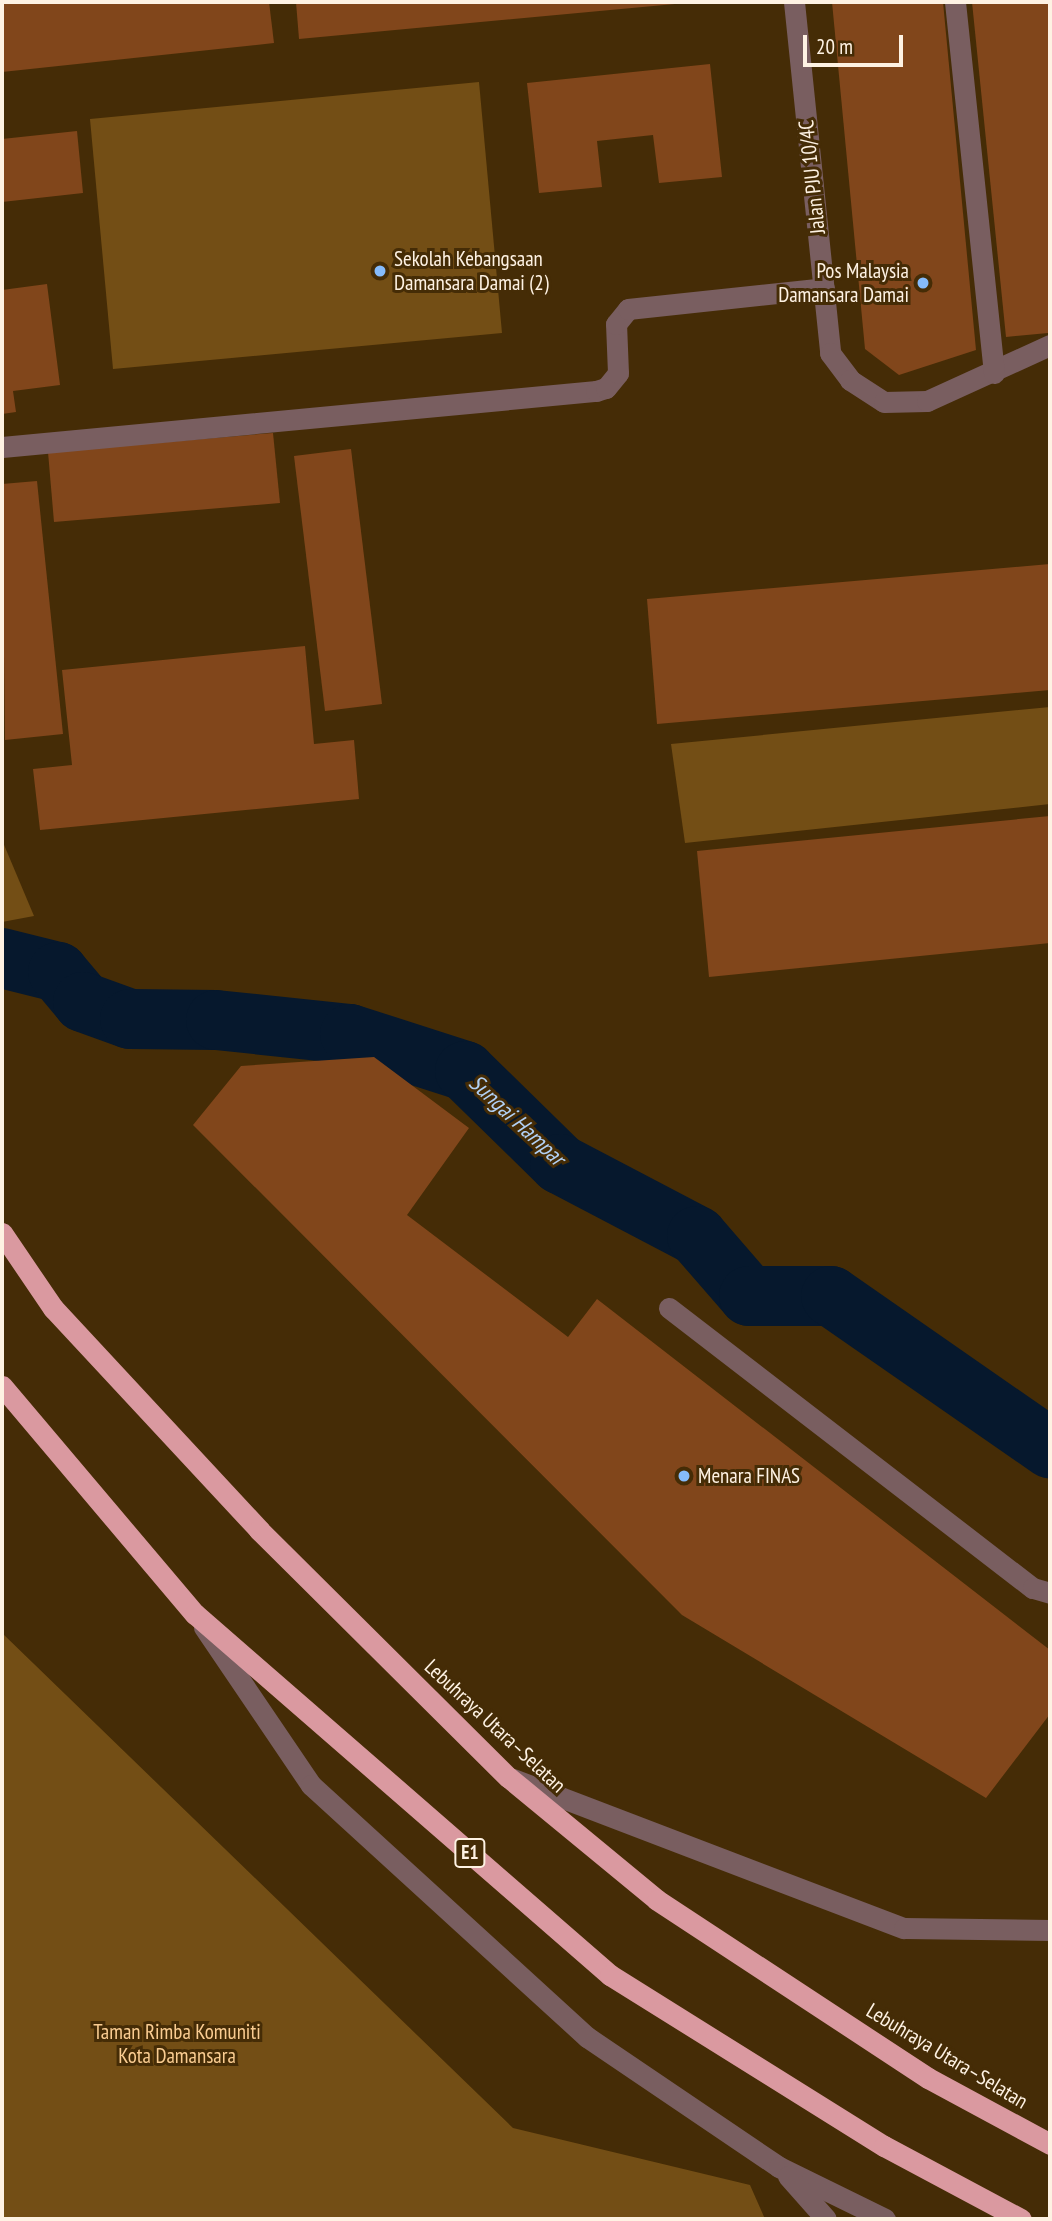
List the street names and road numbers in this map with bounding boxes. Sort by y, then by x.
street label: Jalan PJU 10/4C [793,119,831,235]
street label: Lebuhraya Utara–Selatan [419,1654,571,1798]
road number: E1 [454,1838,486,1868]
street label: Lebuhraya Utara–Selatan [862,1998,1032,2114]

